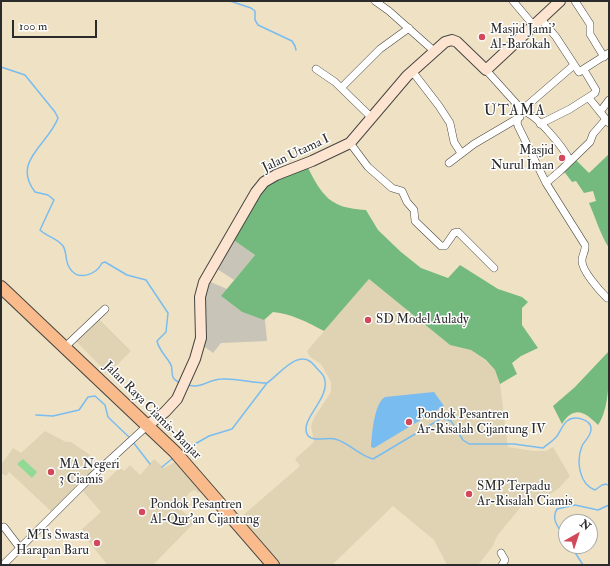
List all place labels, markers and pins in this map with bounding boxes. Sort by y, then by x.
place label: Masjid Jami' Al-Barokah [490,22,555,53]
marker: Masjid Jami' Al-Barokah [477,32,487,42]
place label: Masjid Nurul Iman [491,143,554,174]
marker: Masjid Nurul Iman [557,153,567,163]
place label: SD Model Aulady [376,312,469,328]
marker: SD Model Aulady [363,315,373,325]
place label: Pondok Pesantren Ar-Risalah Cijantung IV [417,407,545,438]
marker: Pondok Pesantren Ar-Risalah Cijantung IV [404,417,414,427]
place label: MA Negeri 3 Ciamis [59,457,119,488]
marker: MA Negeri 3 Ciamis [46,467,56,477]
place label: SMP Terpadu Ar-Risalah Ciamis [477,479,573,510]
marker: SMP Terpadu Ar-Risalah Ciamis [464,489,474,499]
place label: Pondok Pesantren Al-Qur'an Cijantung [150,497,259,528]
marker: Pondok Pesantren Al-Qur'an Cijantung [137,507,147,517]
place label: MTs Swasta Harapan Baru [16,528,89,559]
marker: MTs Swasta Harapan Baru [92,538,102,548]

